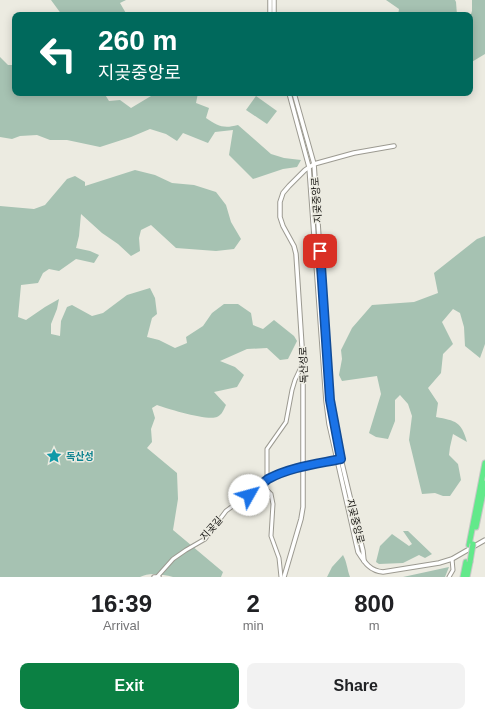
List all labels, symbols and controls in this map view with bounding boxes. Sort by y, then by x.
text: 260 m [98,25,177,56]
icon: left [32,28,84,80]
text: 지곶중앙로 [98,63,181,83]
street label: 지곶중앙로 [309,177,324,223]
pin [303,234,337,268]
icon: arrive [309,240,331,262]
street label: 독산성로 [297,346,310,384]
place icon: 독산성 [45,447,63,465]
place label: 독산성 [66,451,94,462]
position arrow [228,474,270,516]
street label: 지곶중앙로 [345,497,366,545]
street label: 지곶길 [198,514,225,542]
text: 16:39 [91,590,152,617]
text: 2 [246,590,260,617]
text: 800 [354,590,394,617]
text: Arrival [103,618,140,633]
text: min [243,618,264,633]
text: m [369,618,380,633]
button: Exit [20,663,239,709]
button: Share [247,663,465,709]

